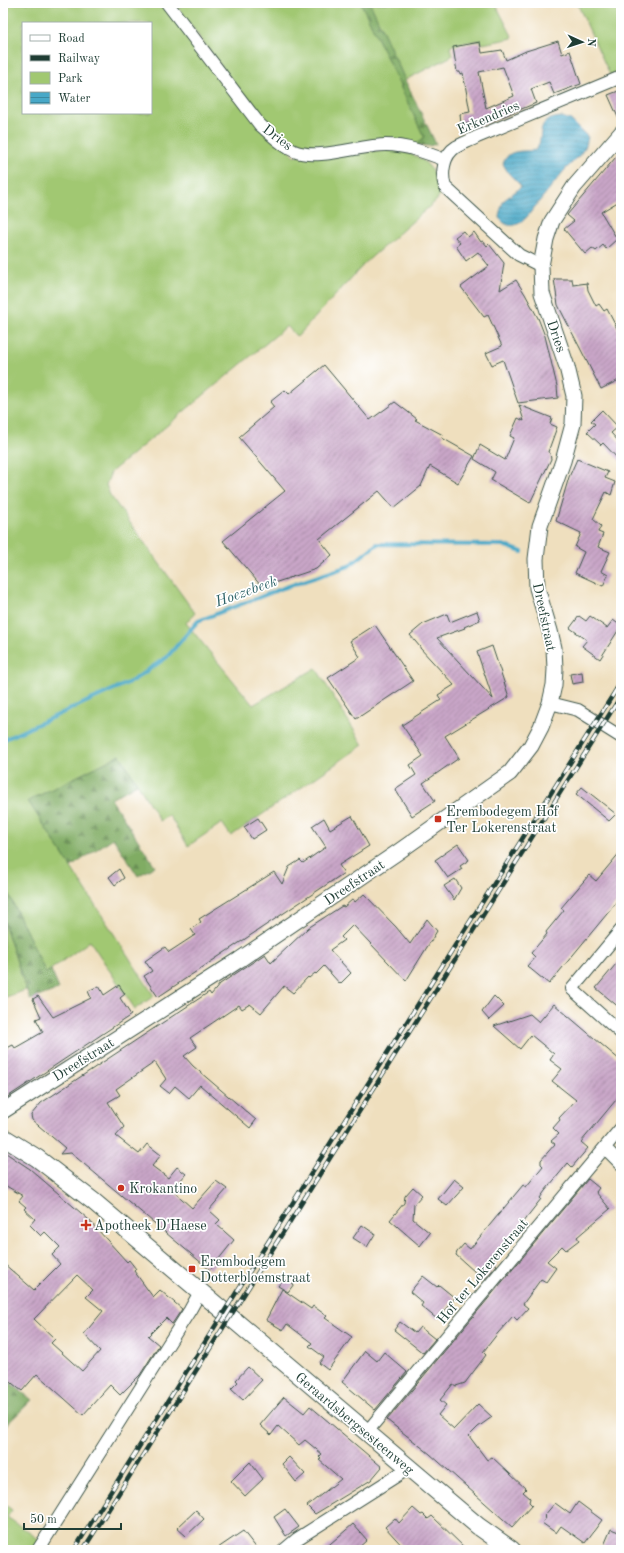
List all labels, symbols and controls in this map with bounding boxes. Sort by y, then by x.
legend [22,22,152,114]
north arrow [562,22,602,62]
text: Road [58,33,85,45]
text: N [585,38,596,48]
text: Railway [58,53,101,65]
text: Park [58,73,83,85]
text: Water [58,93,91,105]
street label: Erkendries [455,99,522,137]
street label: Dries [260,122,295,153]
street label: Dries [544,318,568,354]
water label: Hoezebeek [213,574,279,611]
street label: Dreefstraat [530,582,558,653]
place label: Erembodegem Hof Ter Lokerenstraat [446,805,560,835]
marker: Erembodegem Hof Ter Lokerenstraat [433,814,443,824]
street label: Dreefstraat [322,858,387,908]
street label: Dreefstraat [50,1035,117,1084]
place label: Krokantino [129,1182,197,1196]
marker: Krokantino [116,1183,126,1193]
street label: Hof ter Lokerenstraat [435,1216,531,1327]
place label: Apotheek D'Haese [94,1219,207,1233]
marker: Apotheek D'Haese [81,1220,91,1230]
place label: Erembodegem Dotterbloemstraat [200,1255,311,1285]
marker: Erembodegem Dotterbloemstraat [187,1264,197,1274]
street label: Geraardsbergsesteenweg [292,1370,417,1478]
scale bar [24,1505,121,1531]
text: 50 m [30,1513,57,1526]

